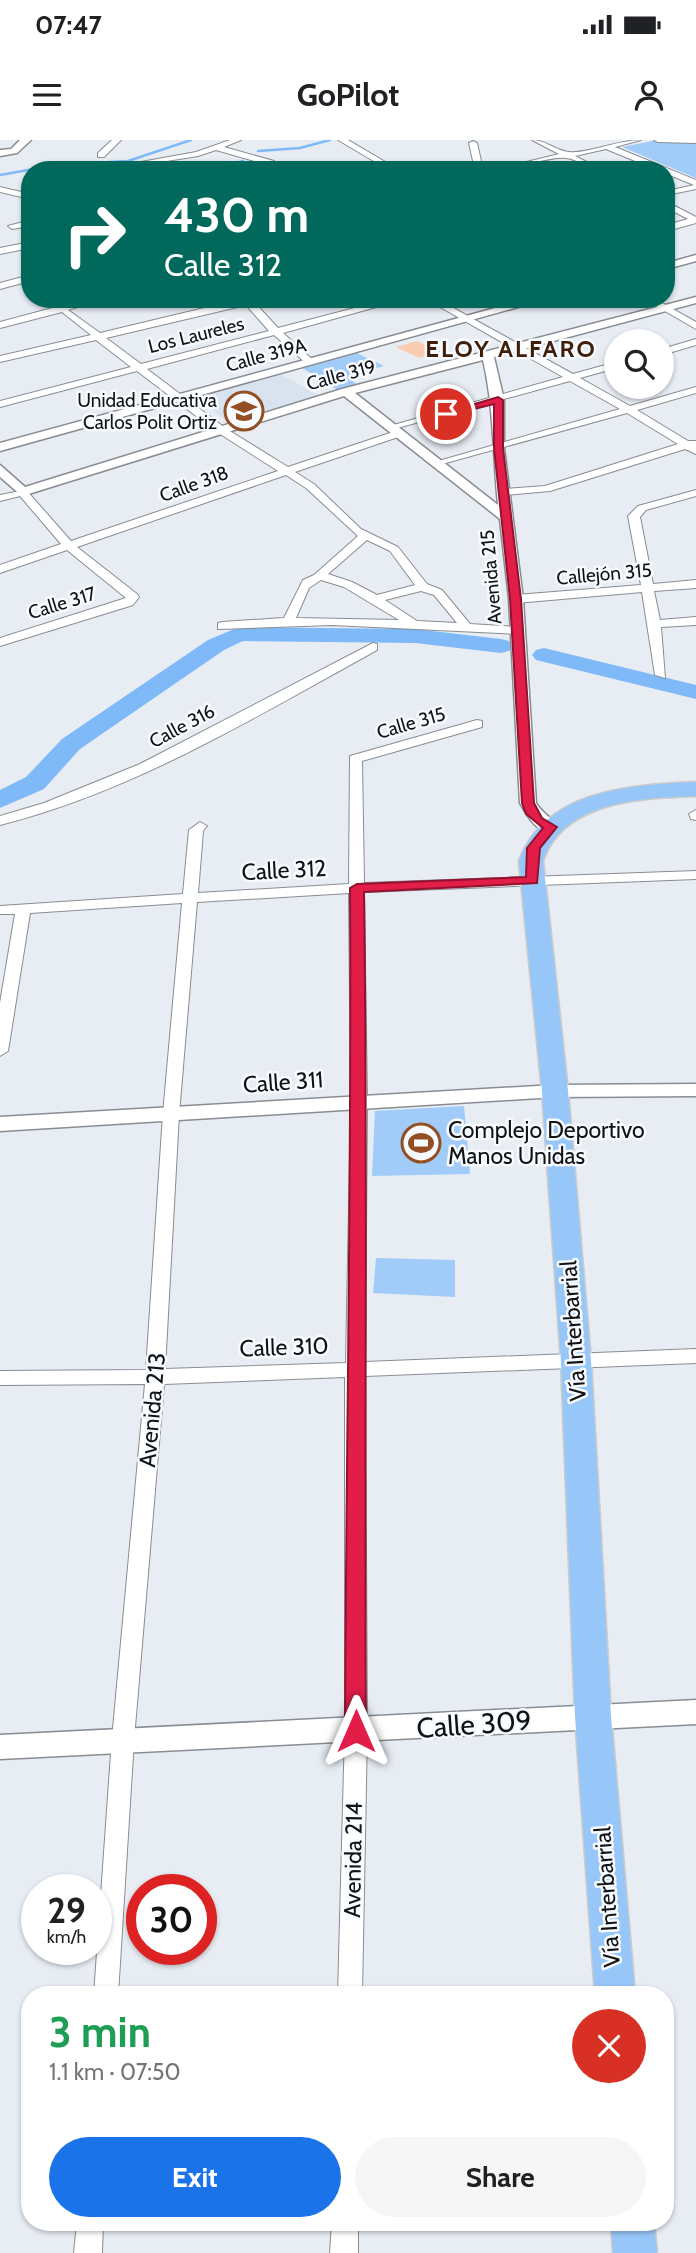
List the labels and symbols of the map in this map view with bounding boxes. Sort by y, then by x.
street label: Los Laureles [146,312,246,358]
street label: Calle 319A [223,333,309,377]
district label: ELOY ALFARO [425,334,597,363]
street label: Calle 319 [304,355,378,395]
pin [416,384,476,444]
place label: Unidad Educativa Carlos Polit Ortiz [77,389,217,434]
school or university icon: Unidad Educativa Carlos Polit Ortiz [223,390,265,432]
street label: Calle 318 [156,461,232,507]
street label: Avenida 215 [475,529,507,625]
street label: Callejón 315 [555,558,653,590]
street label: Calle 317 [25,582,99,624]
street label: Calle 316 [145,699,219,753]
street label: Calle 315 [374,702,448,744]
street label: Calle 312 [241,854,327,886]
street label: Calle 311 [242,1065,324,1099]
place label: Complejo Deportivo Manos Unidas [448,1116,645,1170]
sports icon: Complejo Deportivo Manos Unidas [400,1122,442,1164]
street label: Vía Interbarrial [554,1259,592,1402]
street label: Calle 310 [239,1331,329,1363]
street label: Avenida 213 [133,1352,171,1468]
position arrow [319,1694,393,1768]
street label: Calle 309 [415,1703,533,1745]
street label: Avenida 214 [338,1802,368,1918]
street label: Vía Interbarrial [588,1825,626,1968]
speed limit sign: 30 [126,1874,217,1965]

